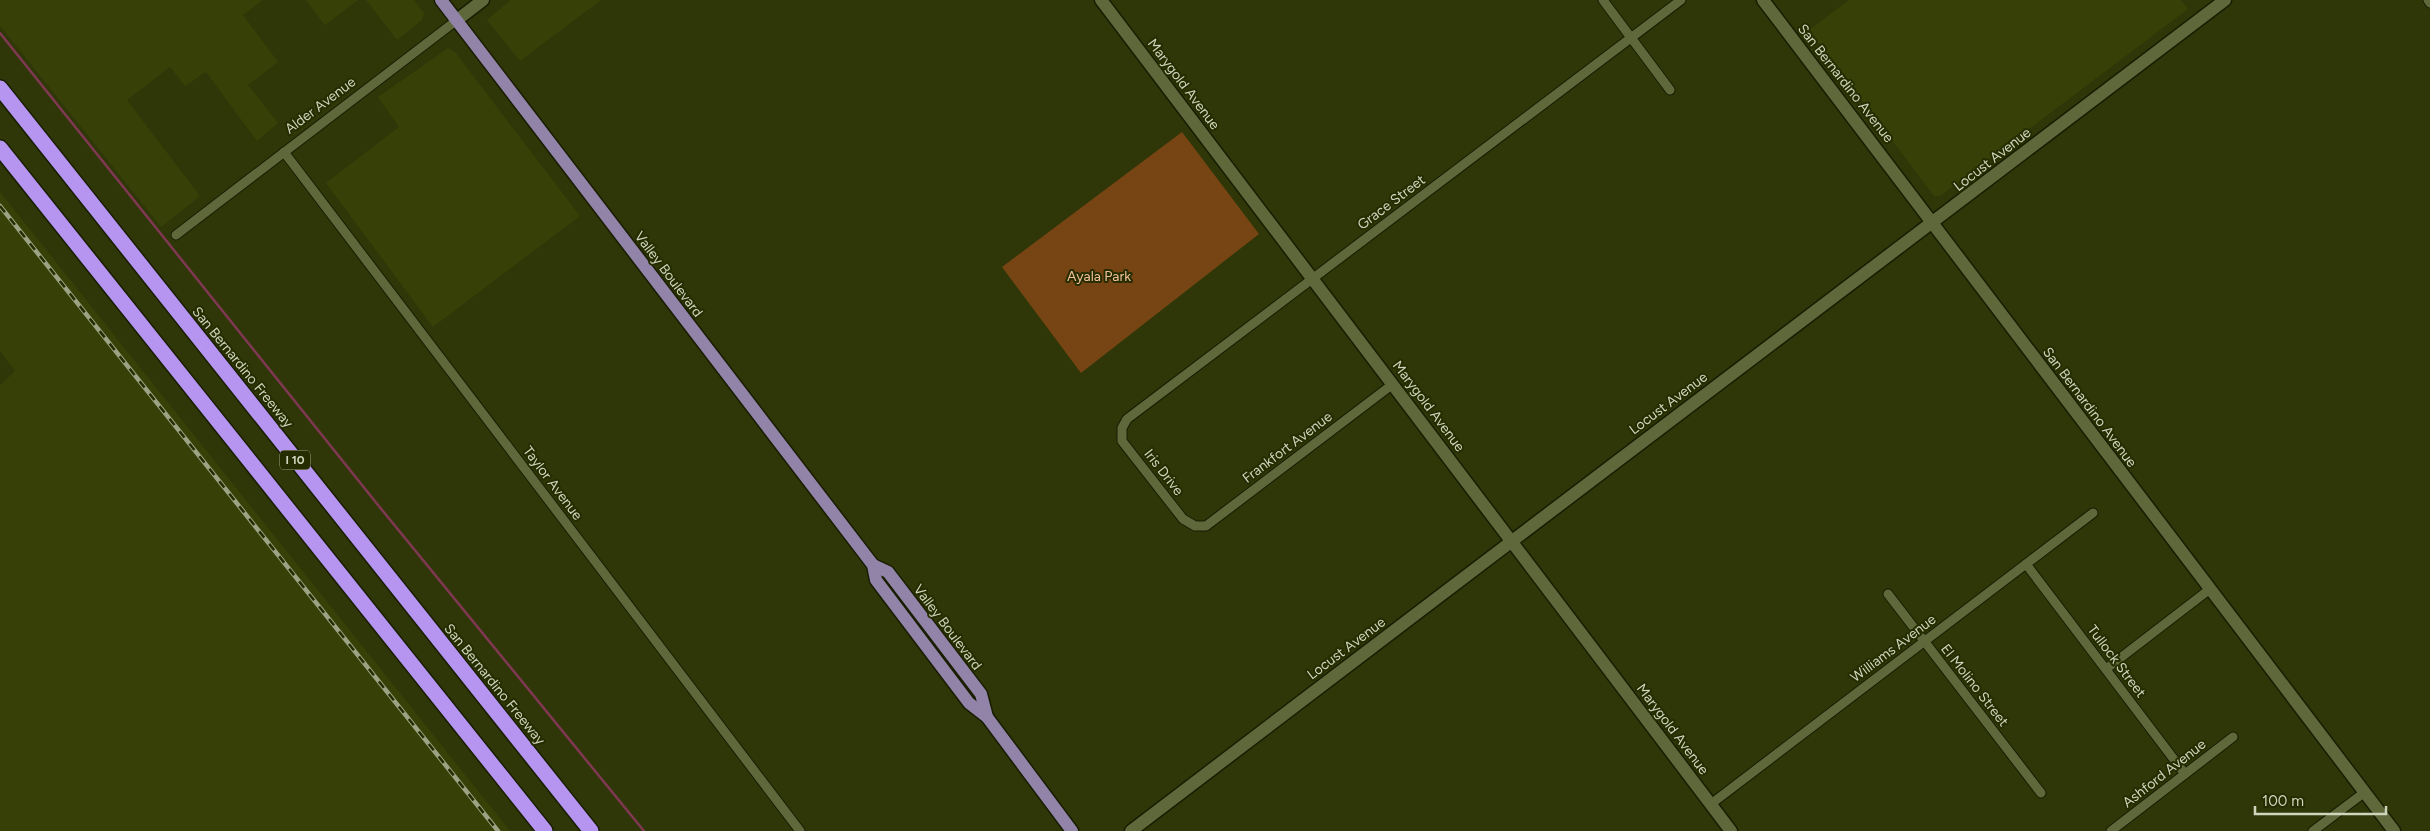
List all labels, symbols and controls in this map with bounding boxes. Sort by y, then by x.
street label: San Bernardino Avenue [1794,21,1897,146]
street label: Marygold Avenue [1144,36,1224,133]
street label: Alder Avenue [282,73,359,137]
street label: Locust Avenue [1950,124,2035,195]
street label: Grace Street [1354,171,1429,233]
street label: Valley Boulevard [631,228,706,321]
park label: Ayala Park [1067,268,1131,285]
street label: San Bernardino Freeway [189,303,297,432]
street label: San Bernardino Avenue [2039,344,2140,471]
street label: Marygold Avenue [1389,358,1469,455]
street label: Locust Avenue [1626,368,1711,438]
street label: Frankfort Avenue [1239,408,1336,487]
street label: Taylor Avenue [519,443,586,524]
street label: Iris Drive [1140,446,1187,499]
road number: I 10 [280,450,310,470]
street label: Valley Boulevard [910,581,985,674]
street label: Williams Avenue [1847,611,1940,686]
street label: Locust Avenue [1304,613,1389,683]
street label: San Bernardino Freeway [441,620,549,749]
street label: Tullock Street [2084,622,2149,701]
street label: El Molino Street [1937,641,2012,730]
street label: Marygold Avenue [1633,681,1713,778]
street label: Ashford Avenue [2119,735,2210,811]
scale bar [2255,784,2386,816]
text: 100 m [2262,792,2304,810]

